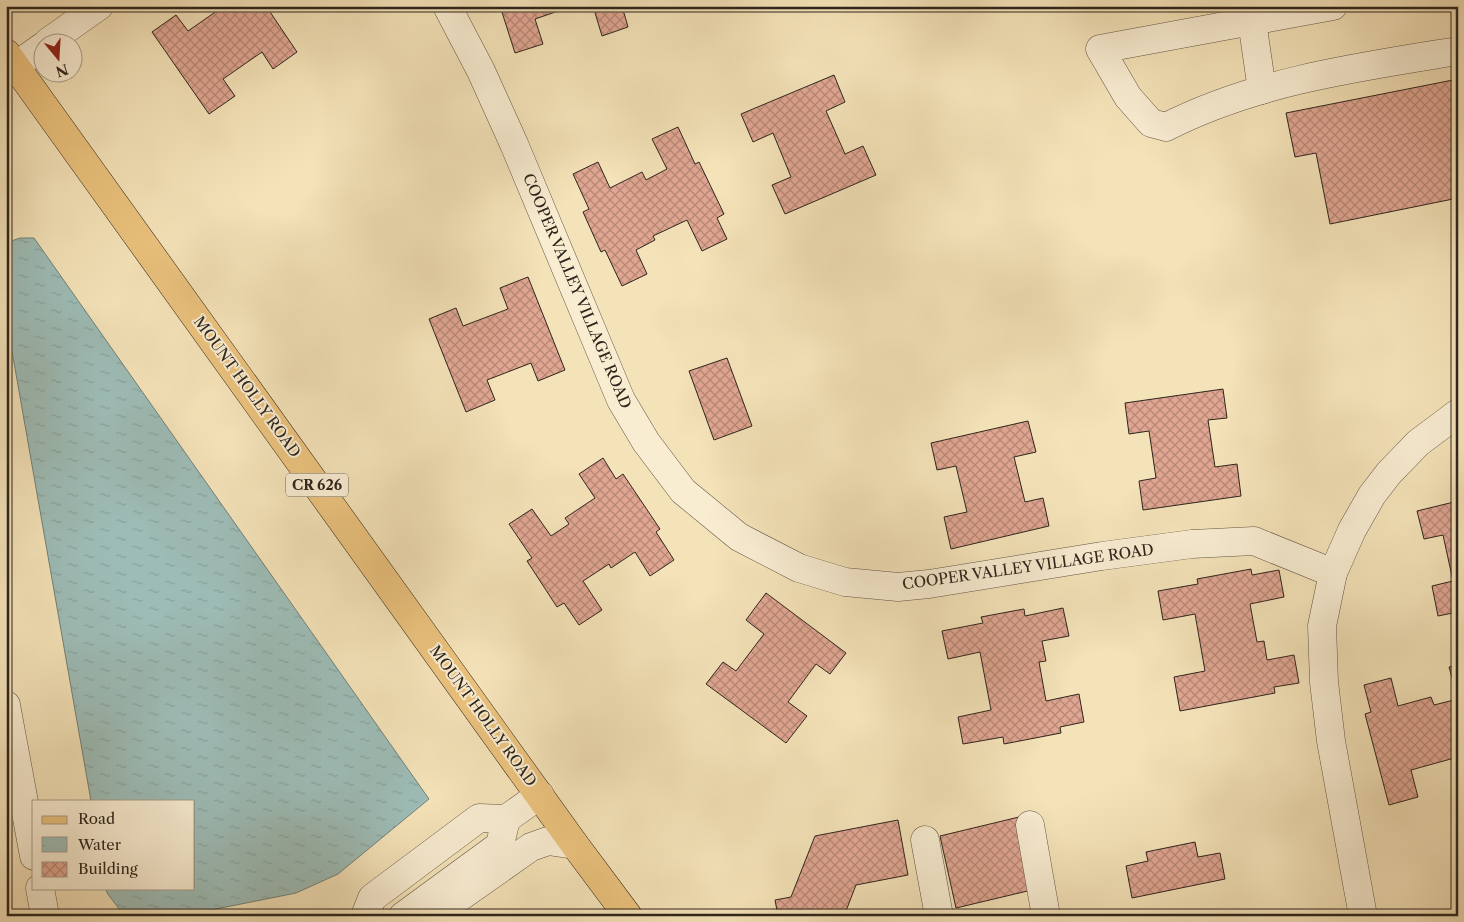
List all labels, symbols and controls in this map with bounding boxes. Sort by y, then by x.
north arrow [32,32,82,82]
text: N [53,60,71,81]
street label: COOPER VALLEY VILLAGE ROAD [519,170,636,411]
street label: MOUNT HOLLY ROAD [190,312,305,461]
road number: CR 626 [286,474,348,496]
street label: COOPER VALLEY VILLAGE ROAD [901,539,1155,594]
street label: MOUNT HOLLY ROAD [426,641,541,790]
legend [32,800,195,890]
text: Road [78,809,115,828]
text: Water [77,835,122,854]
text: Building [78,859,138,878]

